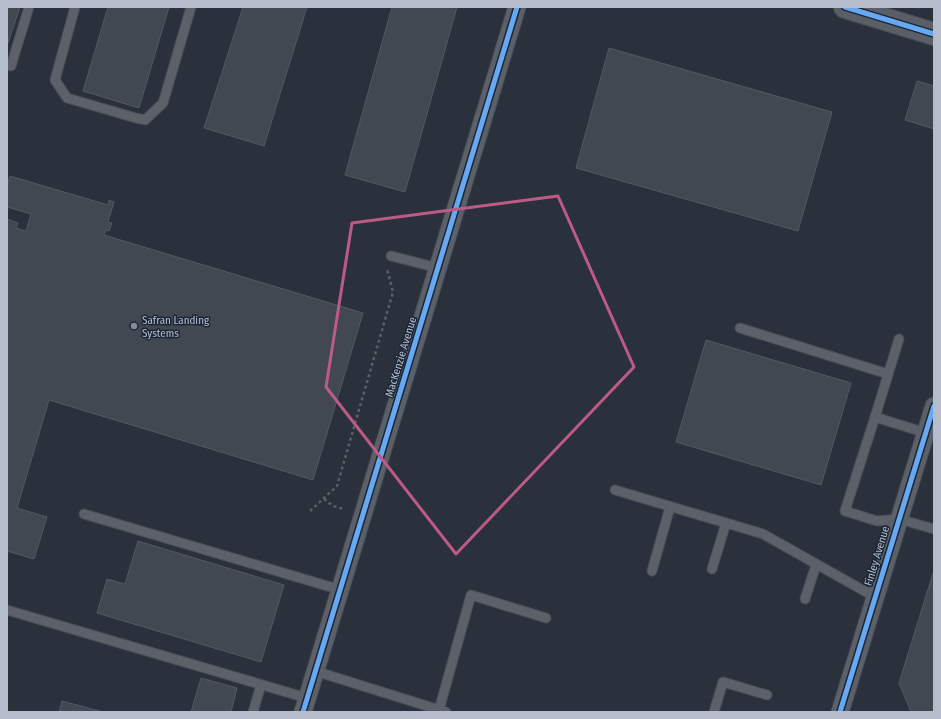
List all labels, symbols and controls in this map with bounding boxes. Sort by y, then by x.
place label: Safran Landing Systems [142,314,210,340]
street label: MacKenzie Avenue [383,315,419,399]
marker: Safran Landing Systems [129,321,139,331]
street label: Finley Avenue [862,525,892,587]

